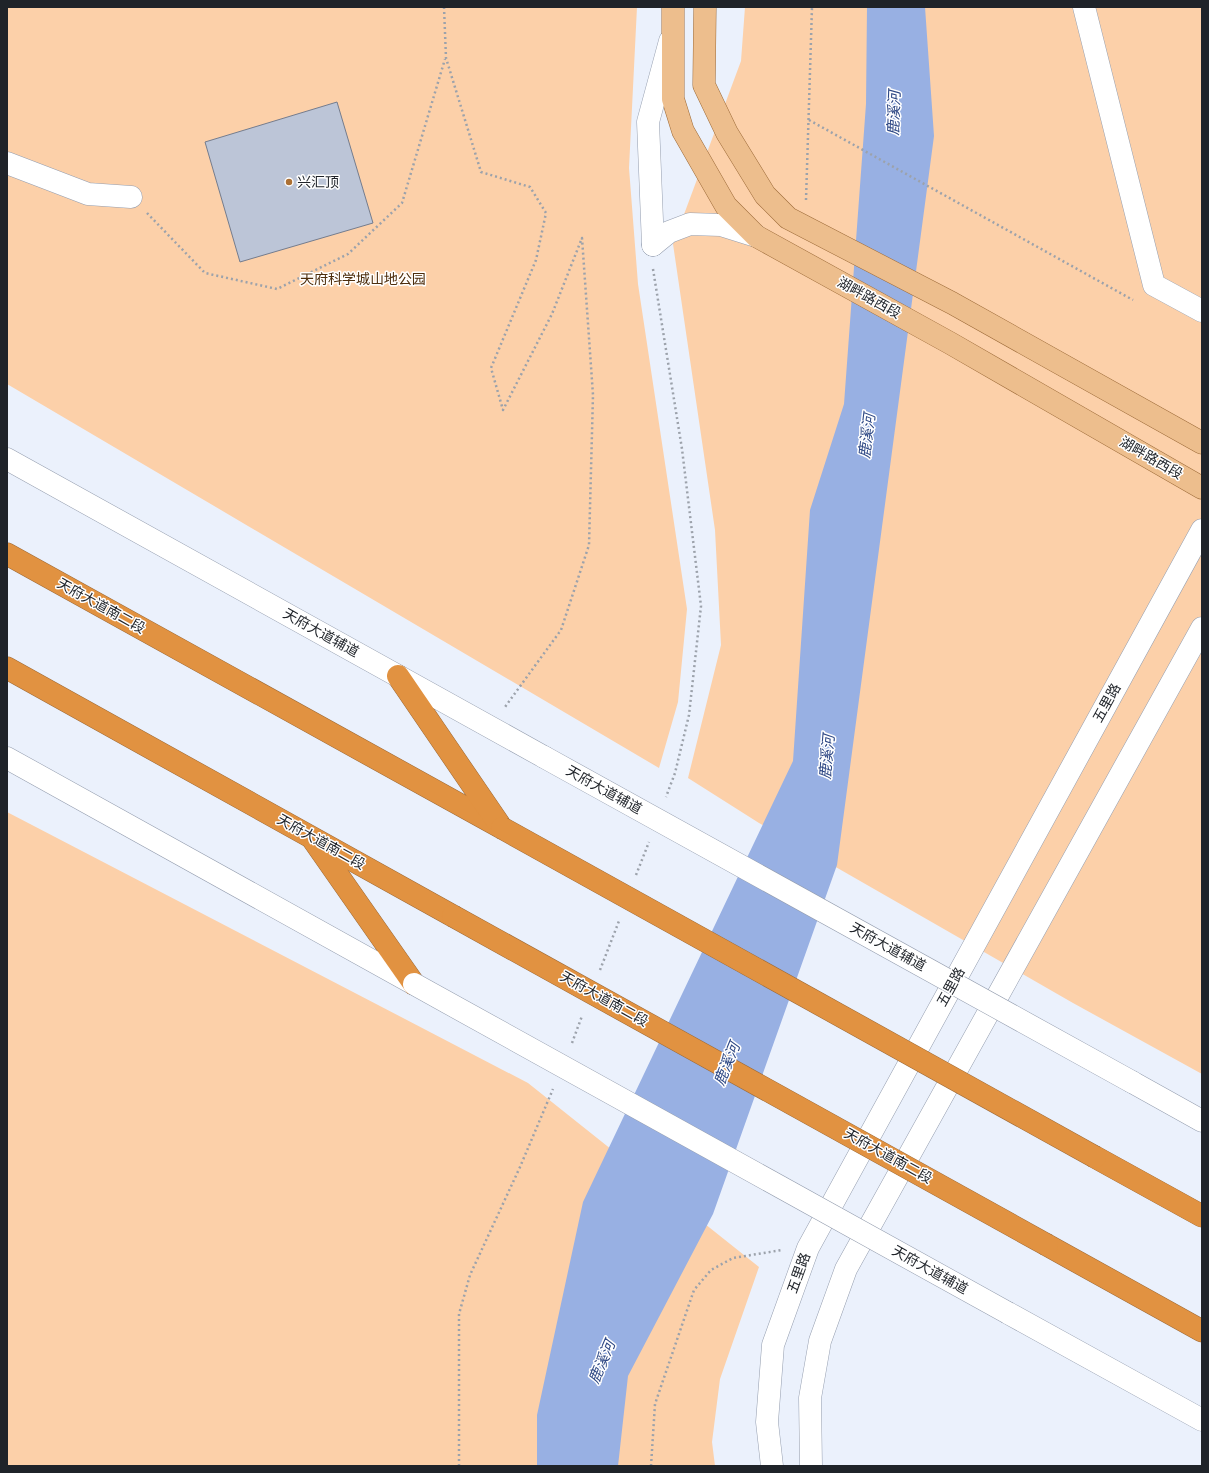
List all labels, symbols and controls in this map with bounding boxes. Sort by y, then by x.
water label: 鹿溪河 [883,87,905,136]
place label: 兴汇顶 [297,173,339,192]
marker: 兴汇顶 [284,177,294,187]
park label: 天府科学城山地公园 [300,270,426,289]
street label: 湖畔路西段 [834,273,904,323]
water label: 鹿溪河 [854,409,880,460]
street label: 湖畔路西段 [1116,432,1186,484]
street label: 天府大道南二段 [54,574,148,638]
street label: 天府大道辅道 [280,604,362,662]
street label: 五里路 [1089,680,1125,726]
water label: 鹿溪河 [815,731,839,780]
street label: 天府大道辅道 [563,761,645,819]
street label: 天府大道南二段 [274,810,368,874]
street label: 天府大道辅道 [847,918,929,976]
street label: 五里路 [933,964,969,1010]
street label: 天府大道南二段 [557,967,651,1031]
water label: 鹿溪河 [709,1037,746,1089]
street label: 天府大道南二段 [841,1124,935,1188]
street label: 天府大道辅道 [889,1241,971,1299]
street label: 五里路 [783,1250,815,1296]
water label: 鹿溪河 [584,1335,621,1387]

